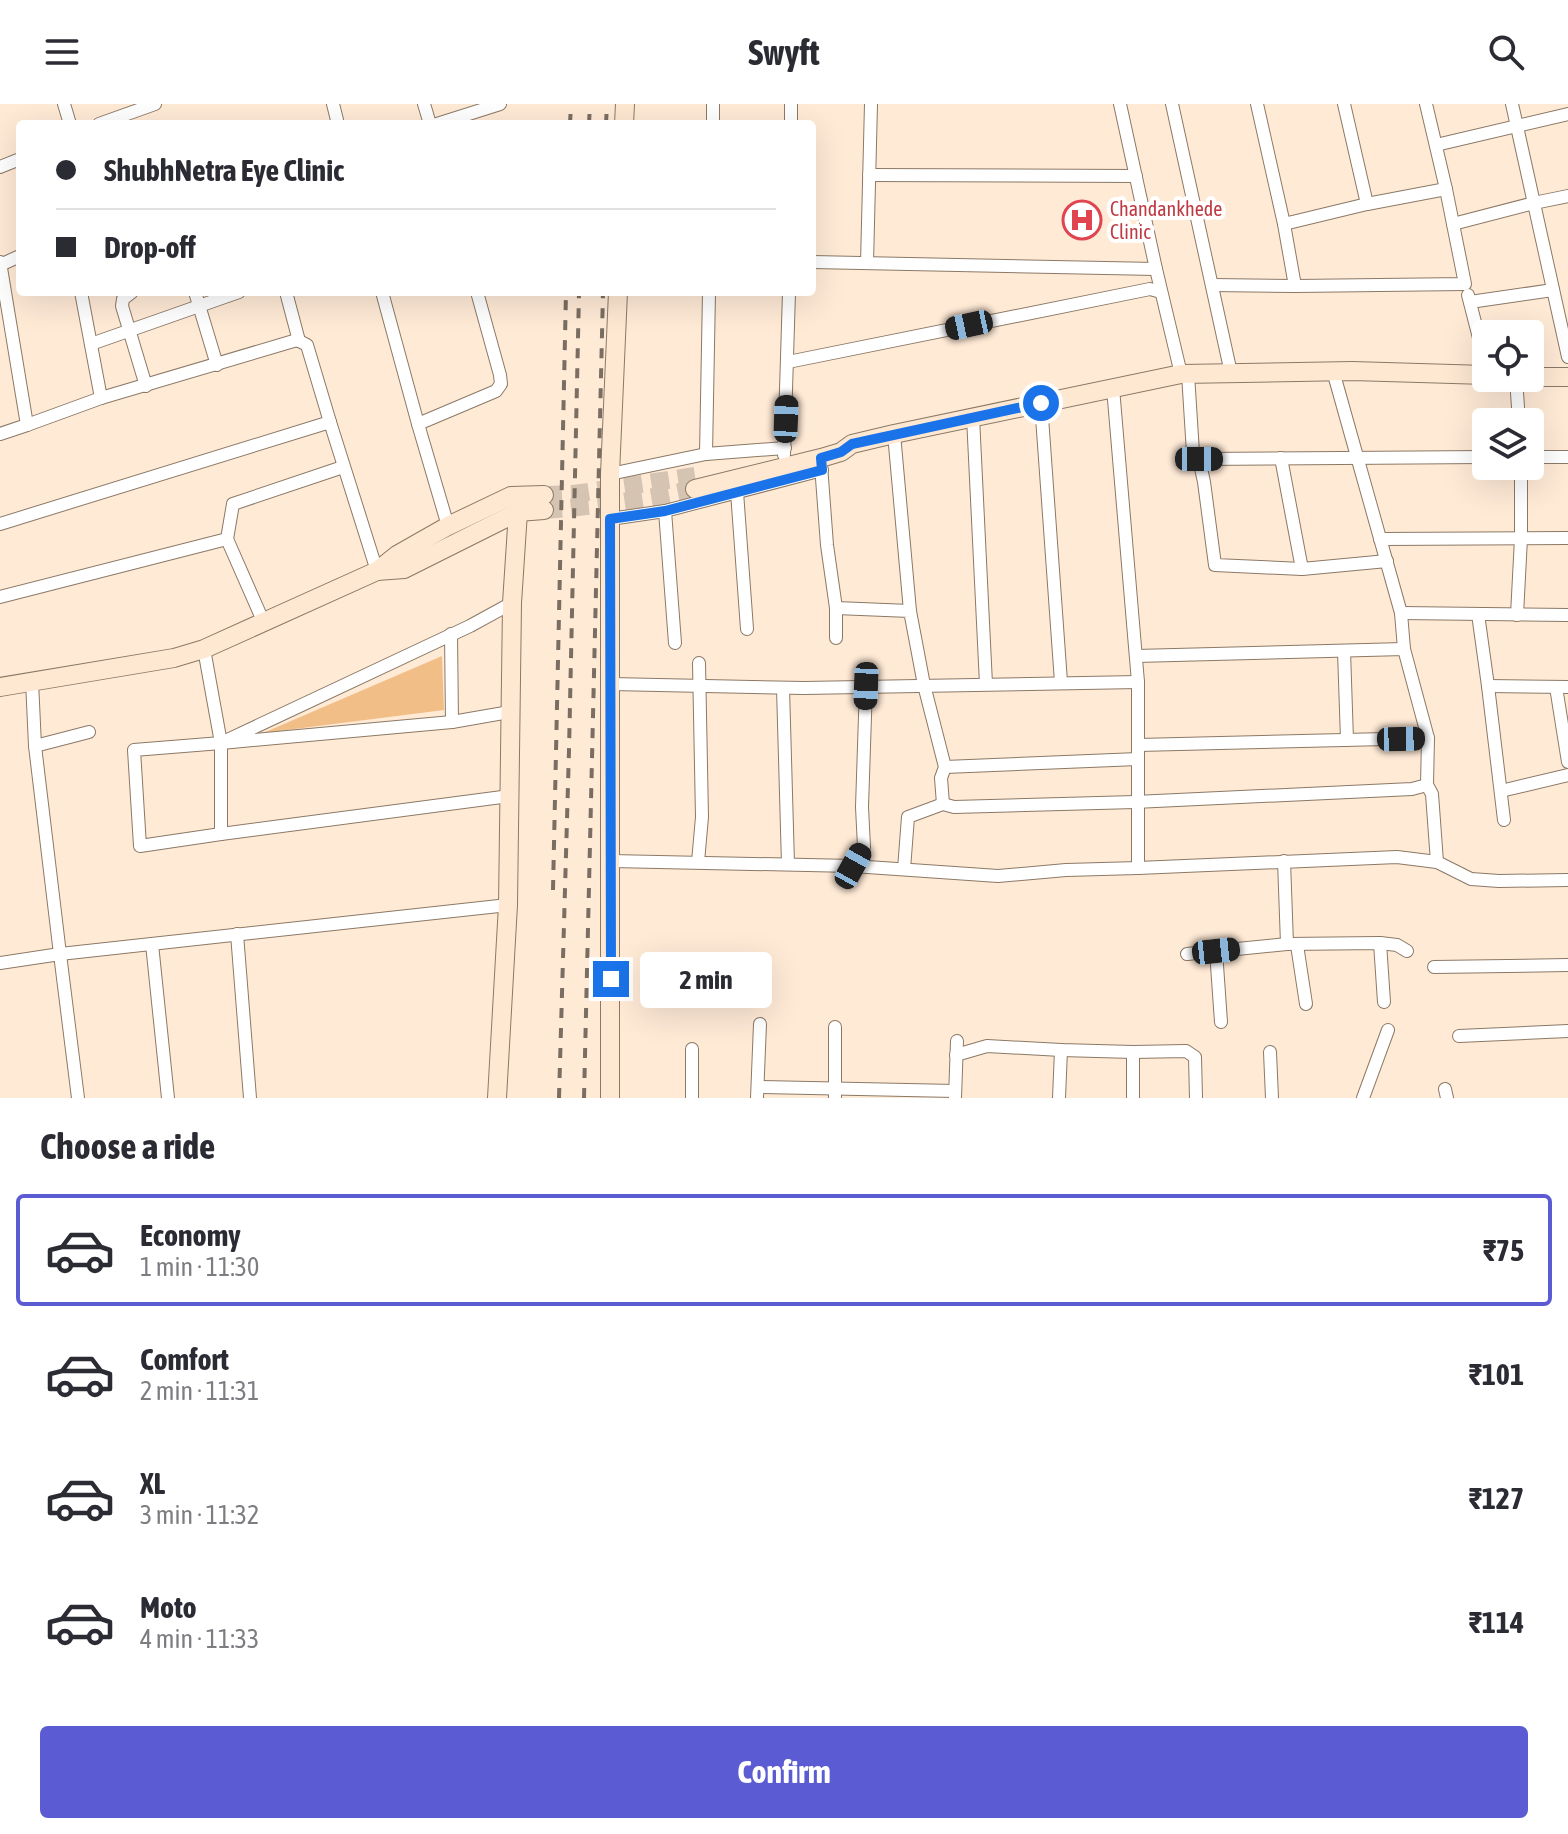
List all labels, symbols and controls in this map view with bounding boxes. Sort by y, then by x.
icon: menu [40,30,84,74]
icon: search [1484,30,1528,74]
text: Swyft [748,31,820,73]
text: ShubhNetra Eye Clinic [104,153,344,187]
place label: Chandankhede Clinic [1110,197,1222,243]
hospital icon: Chandankhede Clinic [1061,199,1103,241]
text: Drop-off [104,230,196,264]
car [943,308,995,342]
map controls [1472,320,1544,480]
button: locate [1472,320,1544,392]
route start [1023,385,1059,421]
car [773,395,799,443]
button: layers [1472,408,1544,480]
car [1175,447,1223,471]
car [853,662,879,710]
car [1377,727,1425,751]
car [831,839,875,893]
car [1191,937,1241,965]
callout: 2 min [639,951,771,1007]
route end [593,961,629,997]
text: 2 min [679,965,733,995]
text: Choose a ride [40,1125,215,1167]
icon: car [44,1214,116,1286]
text: Economy [140,1218,241,1252]
text: ₹75 [1483,1233,1524,1267]
text: 1 min · 11:30 [140,1252,259,1282]
icon: car [44,1338,116,1410]
text: Comfort [140,1342,229,1376]
text: ₹101 [1469,1357,1524,1391]
text: 2 min · 11:31 [140,1376,259,1406]
icon: car [44,1462,116,1534]
text: XL [140,1466,165,1500]
text: ₹127 [1469,1481,1524,1515]
text: 3 min · 11:32 [140,1500,259,1530]
icon: car [44,1586,116,1658]
text: Moto [140,1590,197,1624]
text: ₹114 [1469,1605,1524,1639]
text: 4 min · 11:33 [140,1624,259,1654]
button: Confirm [40,1726,1528,1818]

